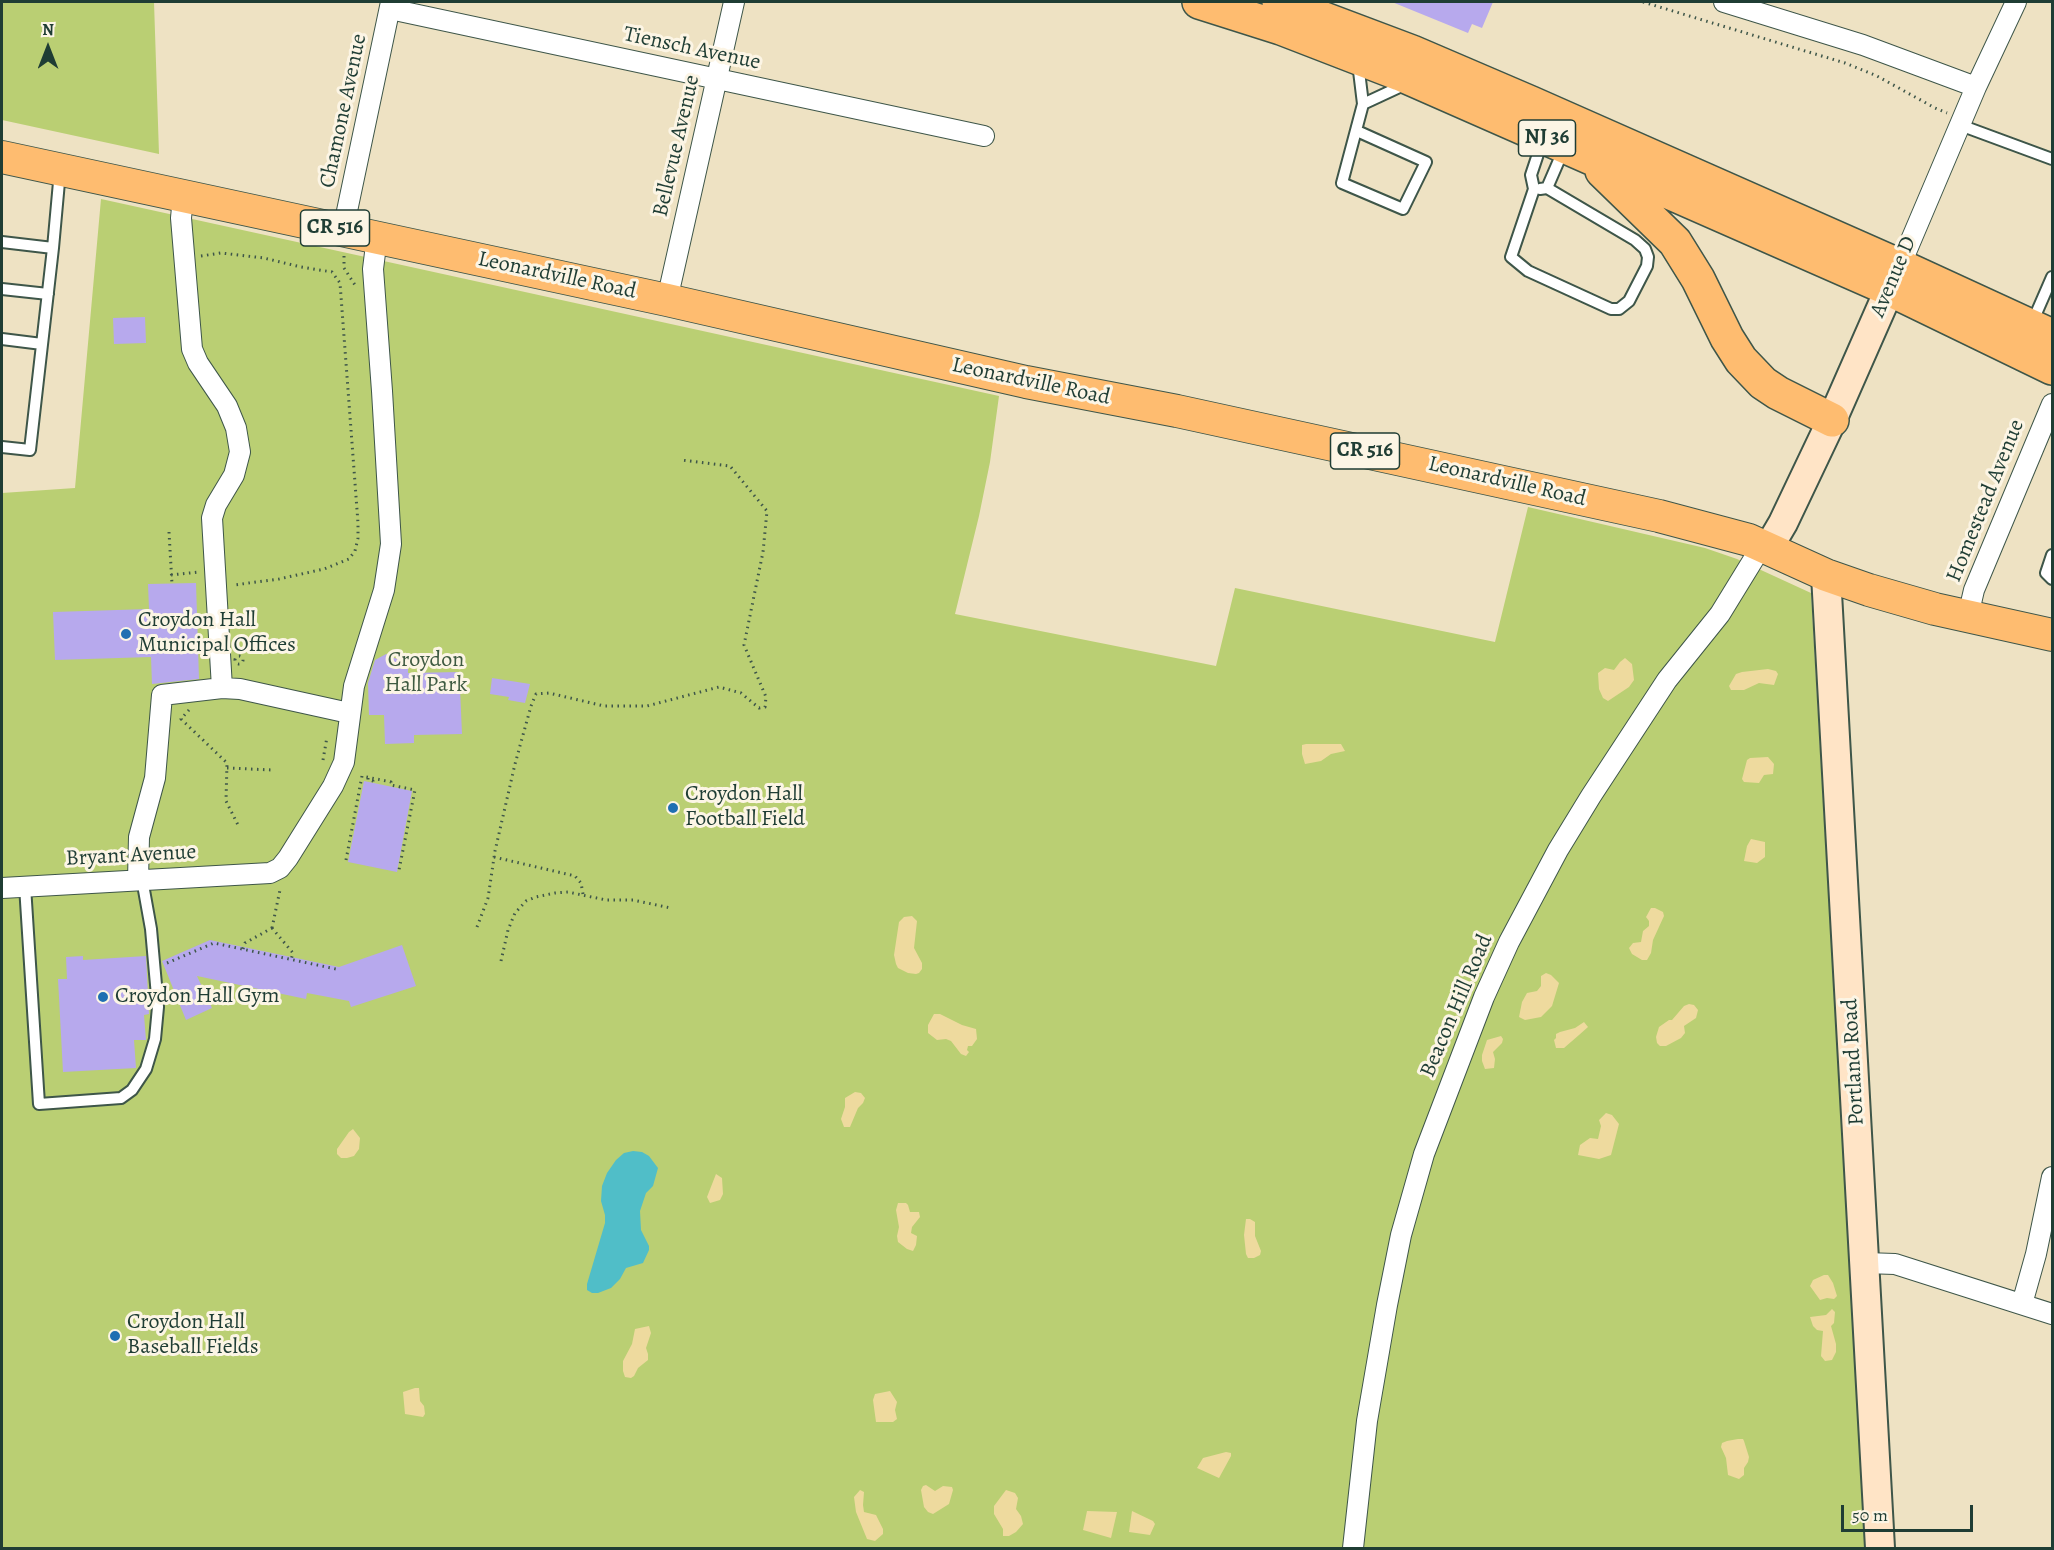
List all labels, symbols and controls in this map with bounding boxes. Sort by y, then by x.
north arrow [18,18,78,78]
text: N [42,19,54,41]
street label: Tiensch Avenue [621,22,763,76]
street label: Chamone Avenue [315,32,373,190]
street label: Bellevue Avenue [648,72,706,220]
road number: NJ 36 [1518,120,1576,156]
road number: CR 516 [300,210,370,246]
street label: Avenue D [1865,233,1923,321]
street label: Leonardville Road [475,246,639,306]
street label: Leonardville Road [949,352,1113,412]
street label: Homestead Avenue [1941,416,2031,586]
road number: CR 516 [1330,433,1400,469]
street label: Leonardville Road [1426,451,1588,513]
place label: Croydon Hall Municipal Offices [138,608,296,660]
marker: Croydon Hall Municipal Offices [119,627,133,641]
park label: Croydon Hall Park [385,648,467,700]
place label: Croydon Hall Football Field [685,782,805,834]
marker: Croydon Hall Football Field [666,801,680,815]
street label: Bryant Avenue [65,839,197,873]
street label: Beacon Hill Road [1415,930,1499,1082]
place label: Croydon Hall Gym [115,984,280,1010]
marker: Croydon Hall Gym [96,990,110,1004]
street label: Portland Road [1837,998,1871,1126]
place label: Croydon Hall Baseball Fields [127,1310,259,1362]
marker: Croydon Hall Baseball Fields [108,1329,122,1343]
scale bar [1844,1493,1976,1531]
text: 50 m [1852,1503,1888,1527]

